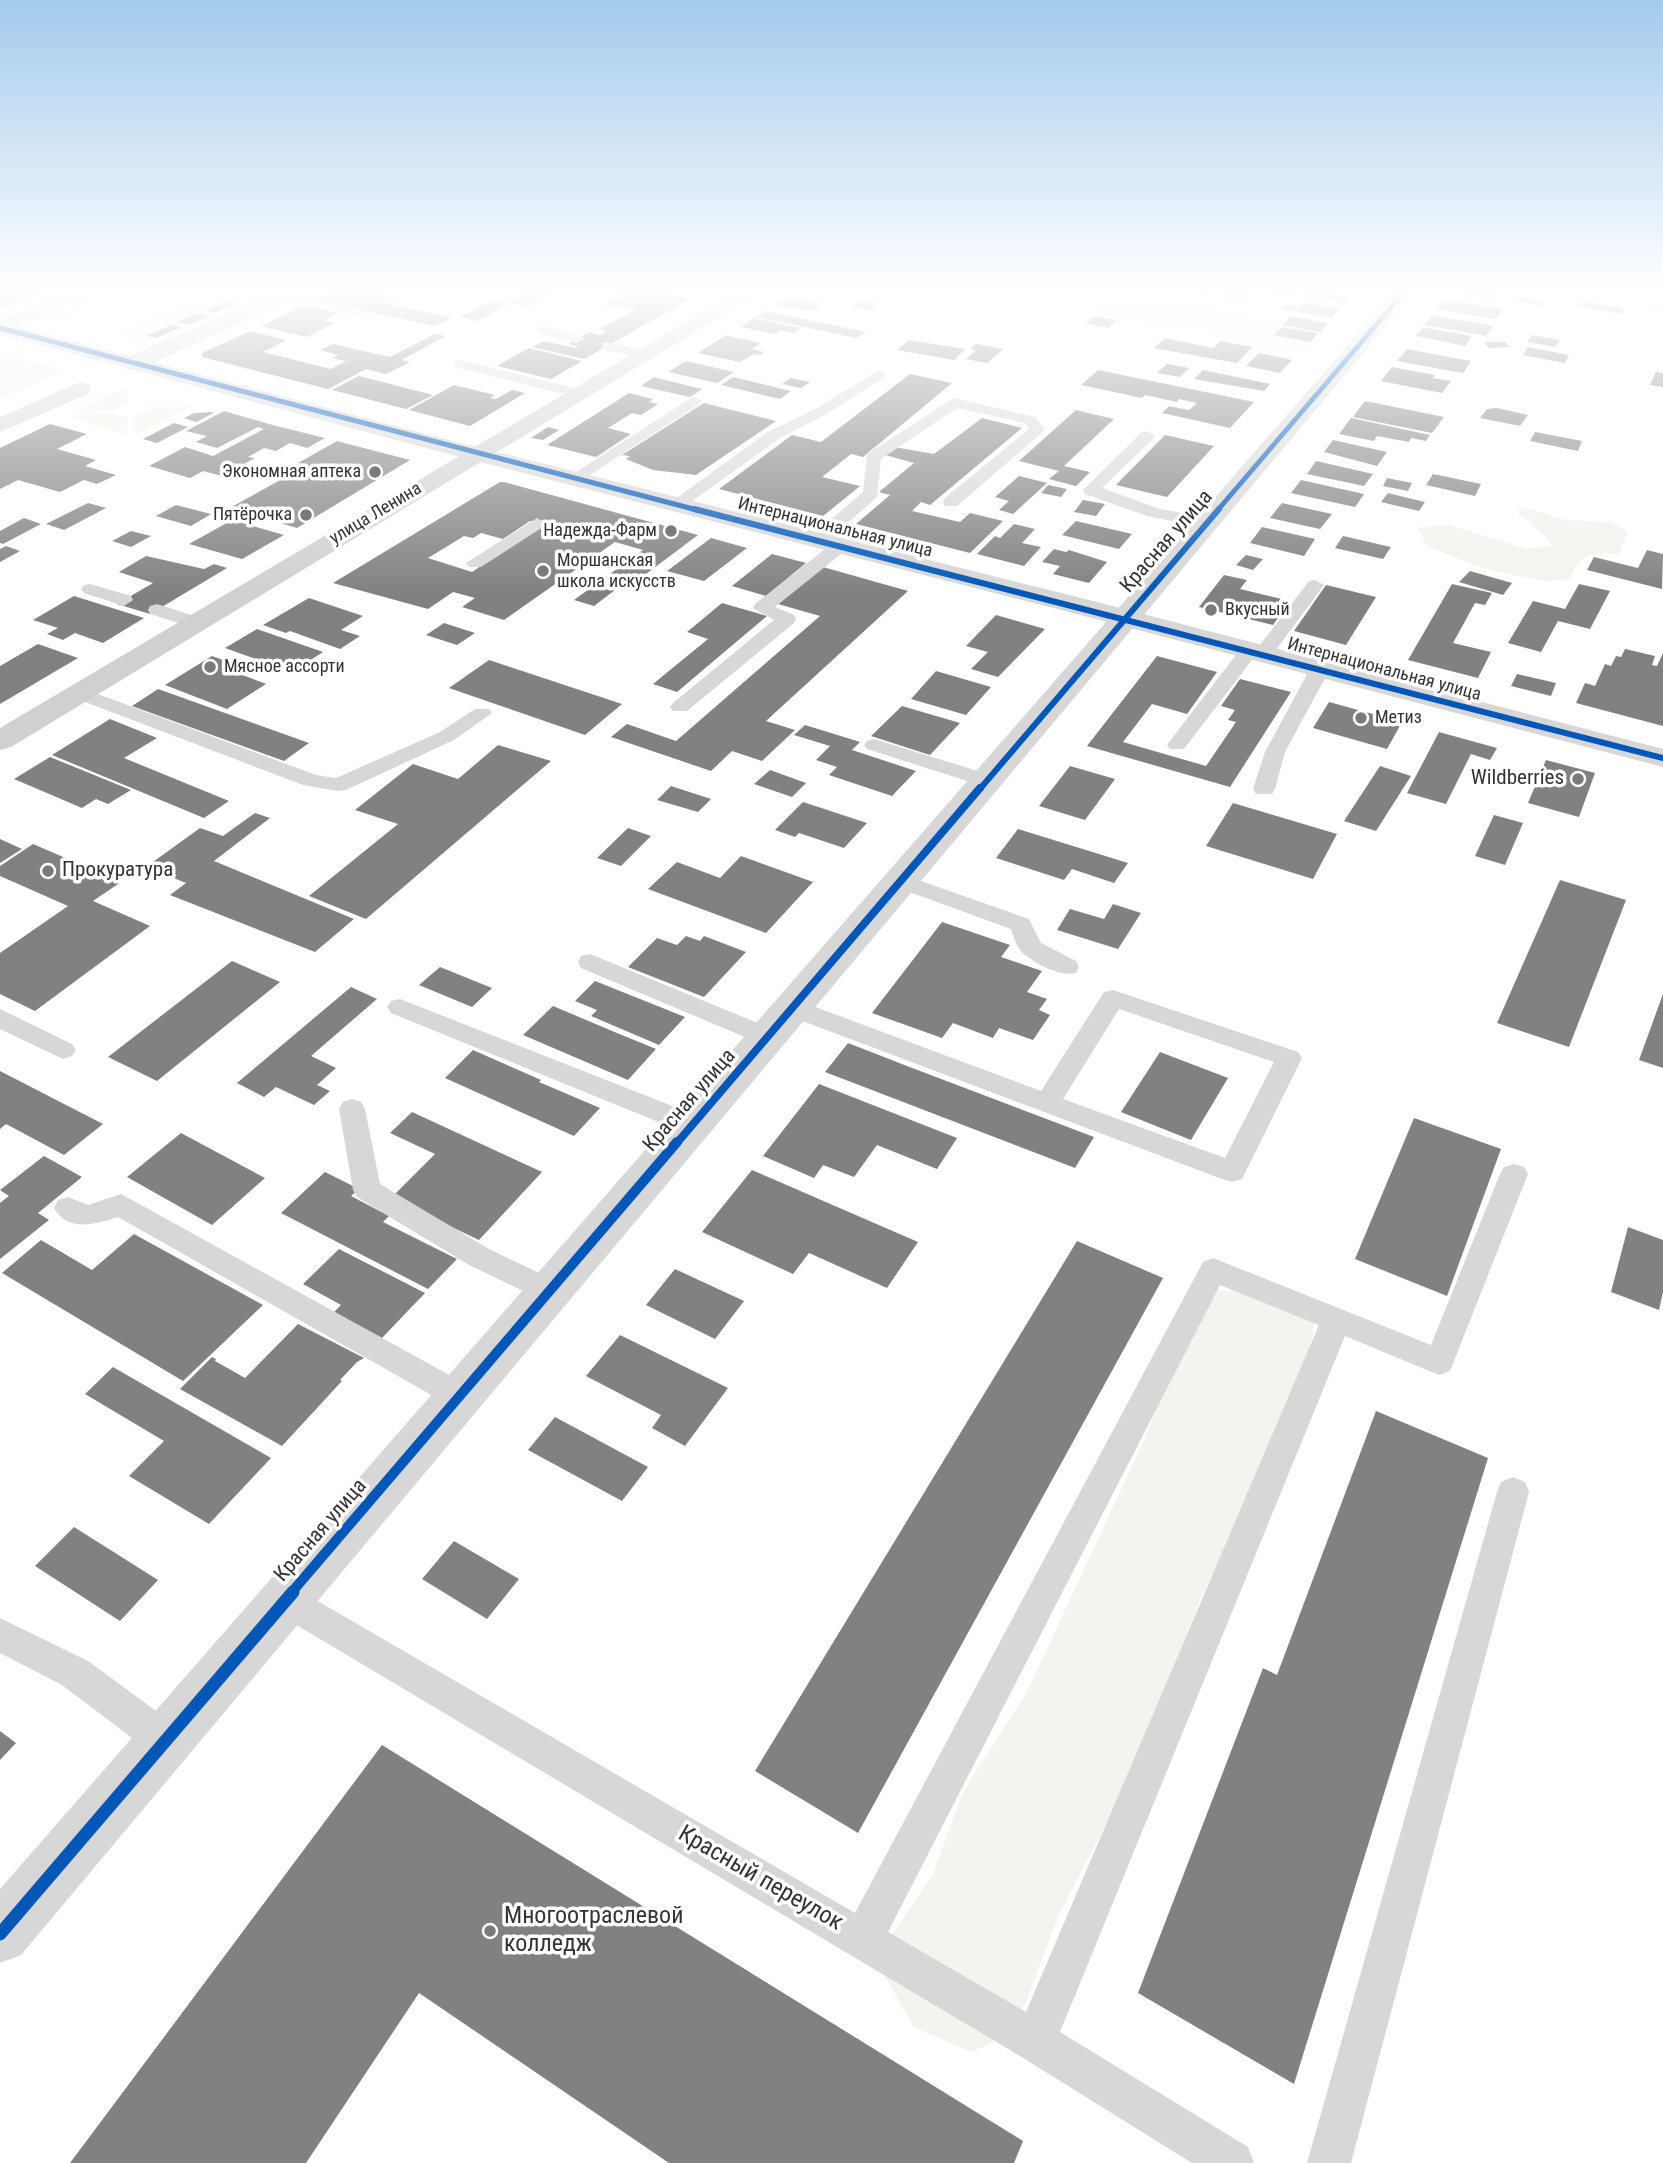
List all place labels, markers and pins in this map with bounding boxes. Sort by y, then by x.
place label: Экономная аптека [222,461,361,483]
marker: Экономная аптека [367,464,383,480]
place label: Пятёрочка [213,504,292,526]
marker: Пятёрочка [298,507,314,523]
place label: Надежда-Фарм [543,520,657,542]
marker: Надежда-Фарм [663,523,679,539]
place label: Моршанская школа искусств [557,550,676,592]
marker: Моршанская школа искусств [535,563,551,579]
place label: Вкусный [1225,599,1290,621]
marker: Вкусный [1203,602,1219,618]
place label: Мясное ассорти [224,656,345,678]
marker: Мясное ассорти [202,659,218,675]
place label: Метиз [1375,707,1422,729]
marker: Метиз [1353,710,1369,726]
place label: Wildberries [1471,766,1564,792]
marker: Wildberries [1570,771,1586,787]
place label: Прокуратура [62,858,173,884]
marker: Прокуратура [40,863,56,879]
place label: Многоотраслевой колледж [504,1903,683,1959]
marker: Многоотраслевой колледж [482,1923,498,1939]

